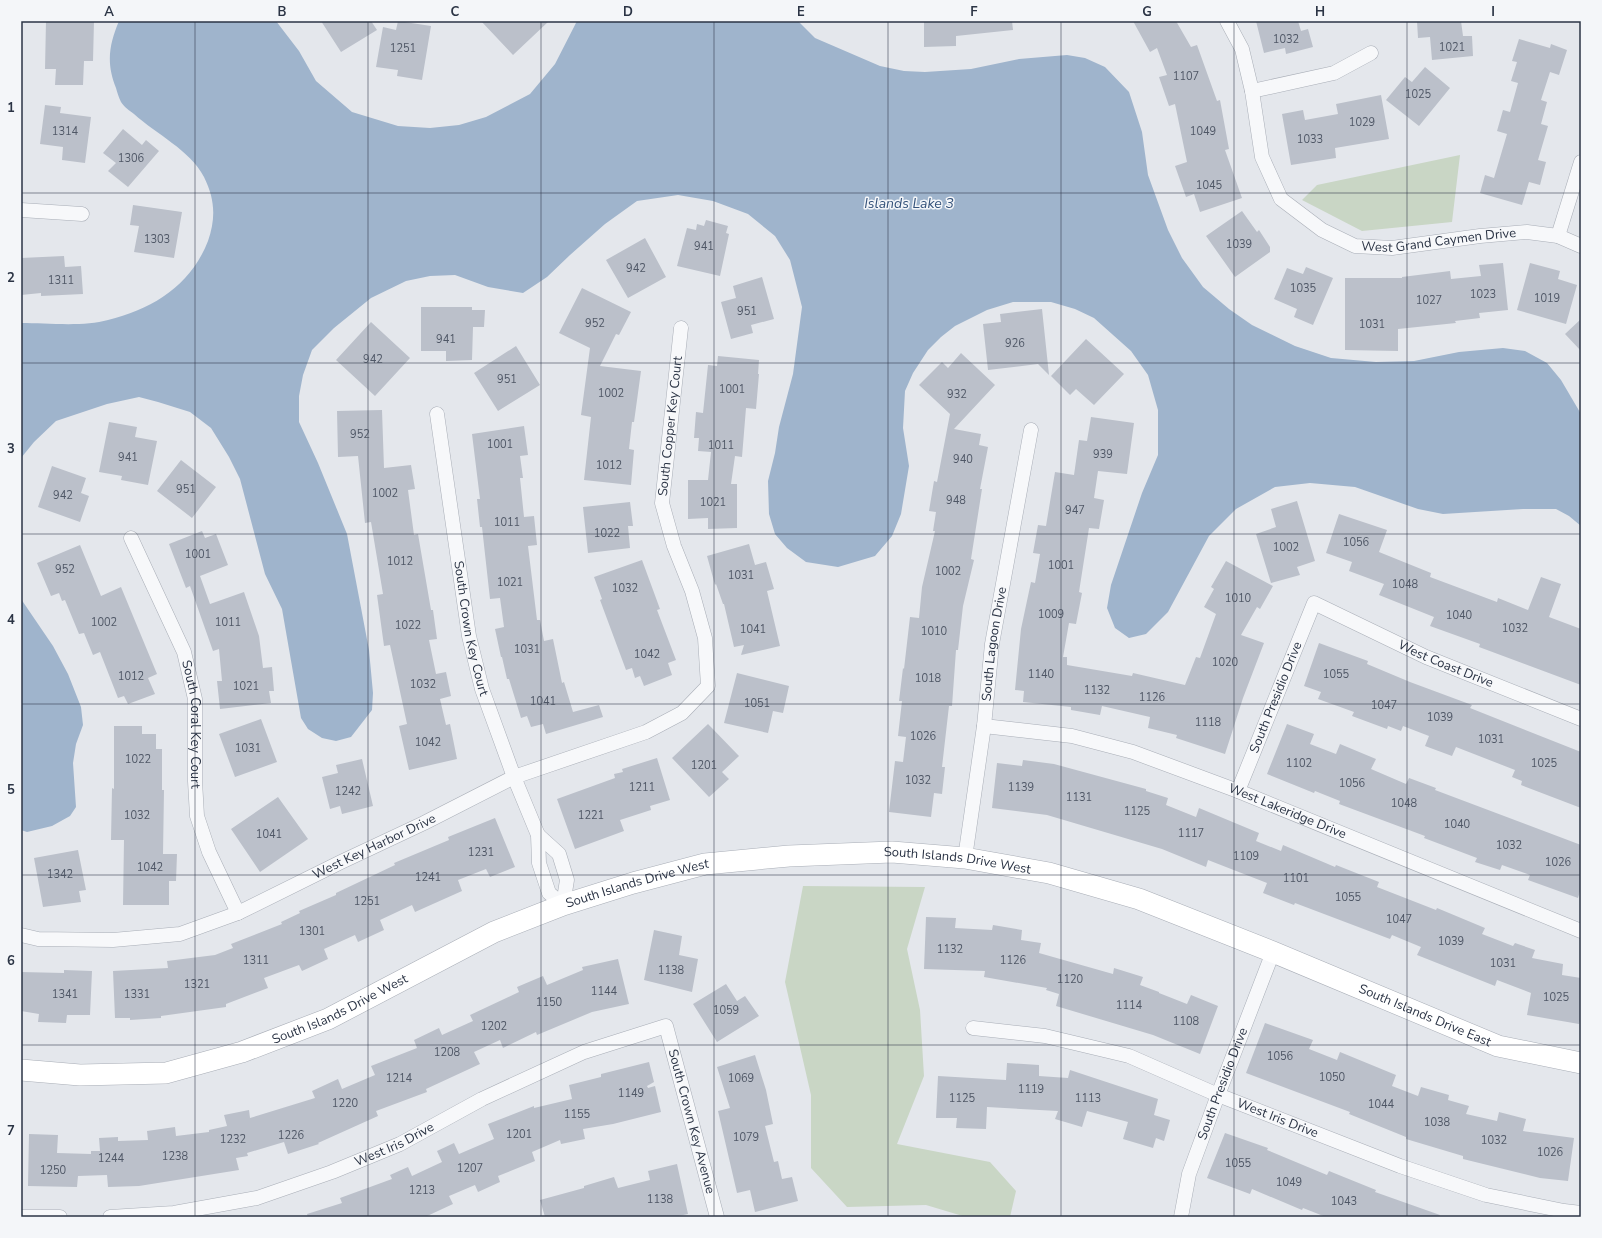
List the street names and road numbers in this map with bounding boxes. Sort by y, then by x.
street label: West Grand Caymen Drive [1361,224,1517,257]
street label: South Copper Key Court [654,355,687,497]
street label: South Crown Key Court [449,560,493,699]
street label: South Lagoon Drive [977,585,1011,702]
street label: West Coast Drive [1395,636,1496,692]
street label: South Presidio Drive [1245,639,1306,756]
street label: South Coral Key Court [177,658,204,790]
street label: West Lakeridge Drive [1226,779,1349,843]
street label: West Key Harbor Drive [310,809,439,884]
street label: South Islands Drive West [884,843,1033,879]
street label: South Islands Drive West [563,855,710,913]
street label: South Islands Drive West [269,970,411,1049]
street label: South Islands Drive East [1356,980,1494,1051]
street label: South Presidio Drive [1193,1025,1252,1143]
street label: South Crown Key Avenue [664,1047,719,1196]
street label: West Iris Drive [1234,1094,1321,1142]
street label: West Iris Drive [352,1118,437,1171]

